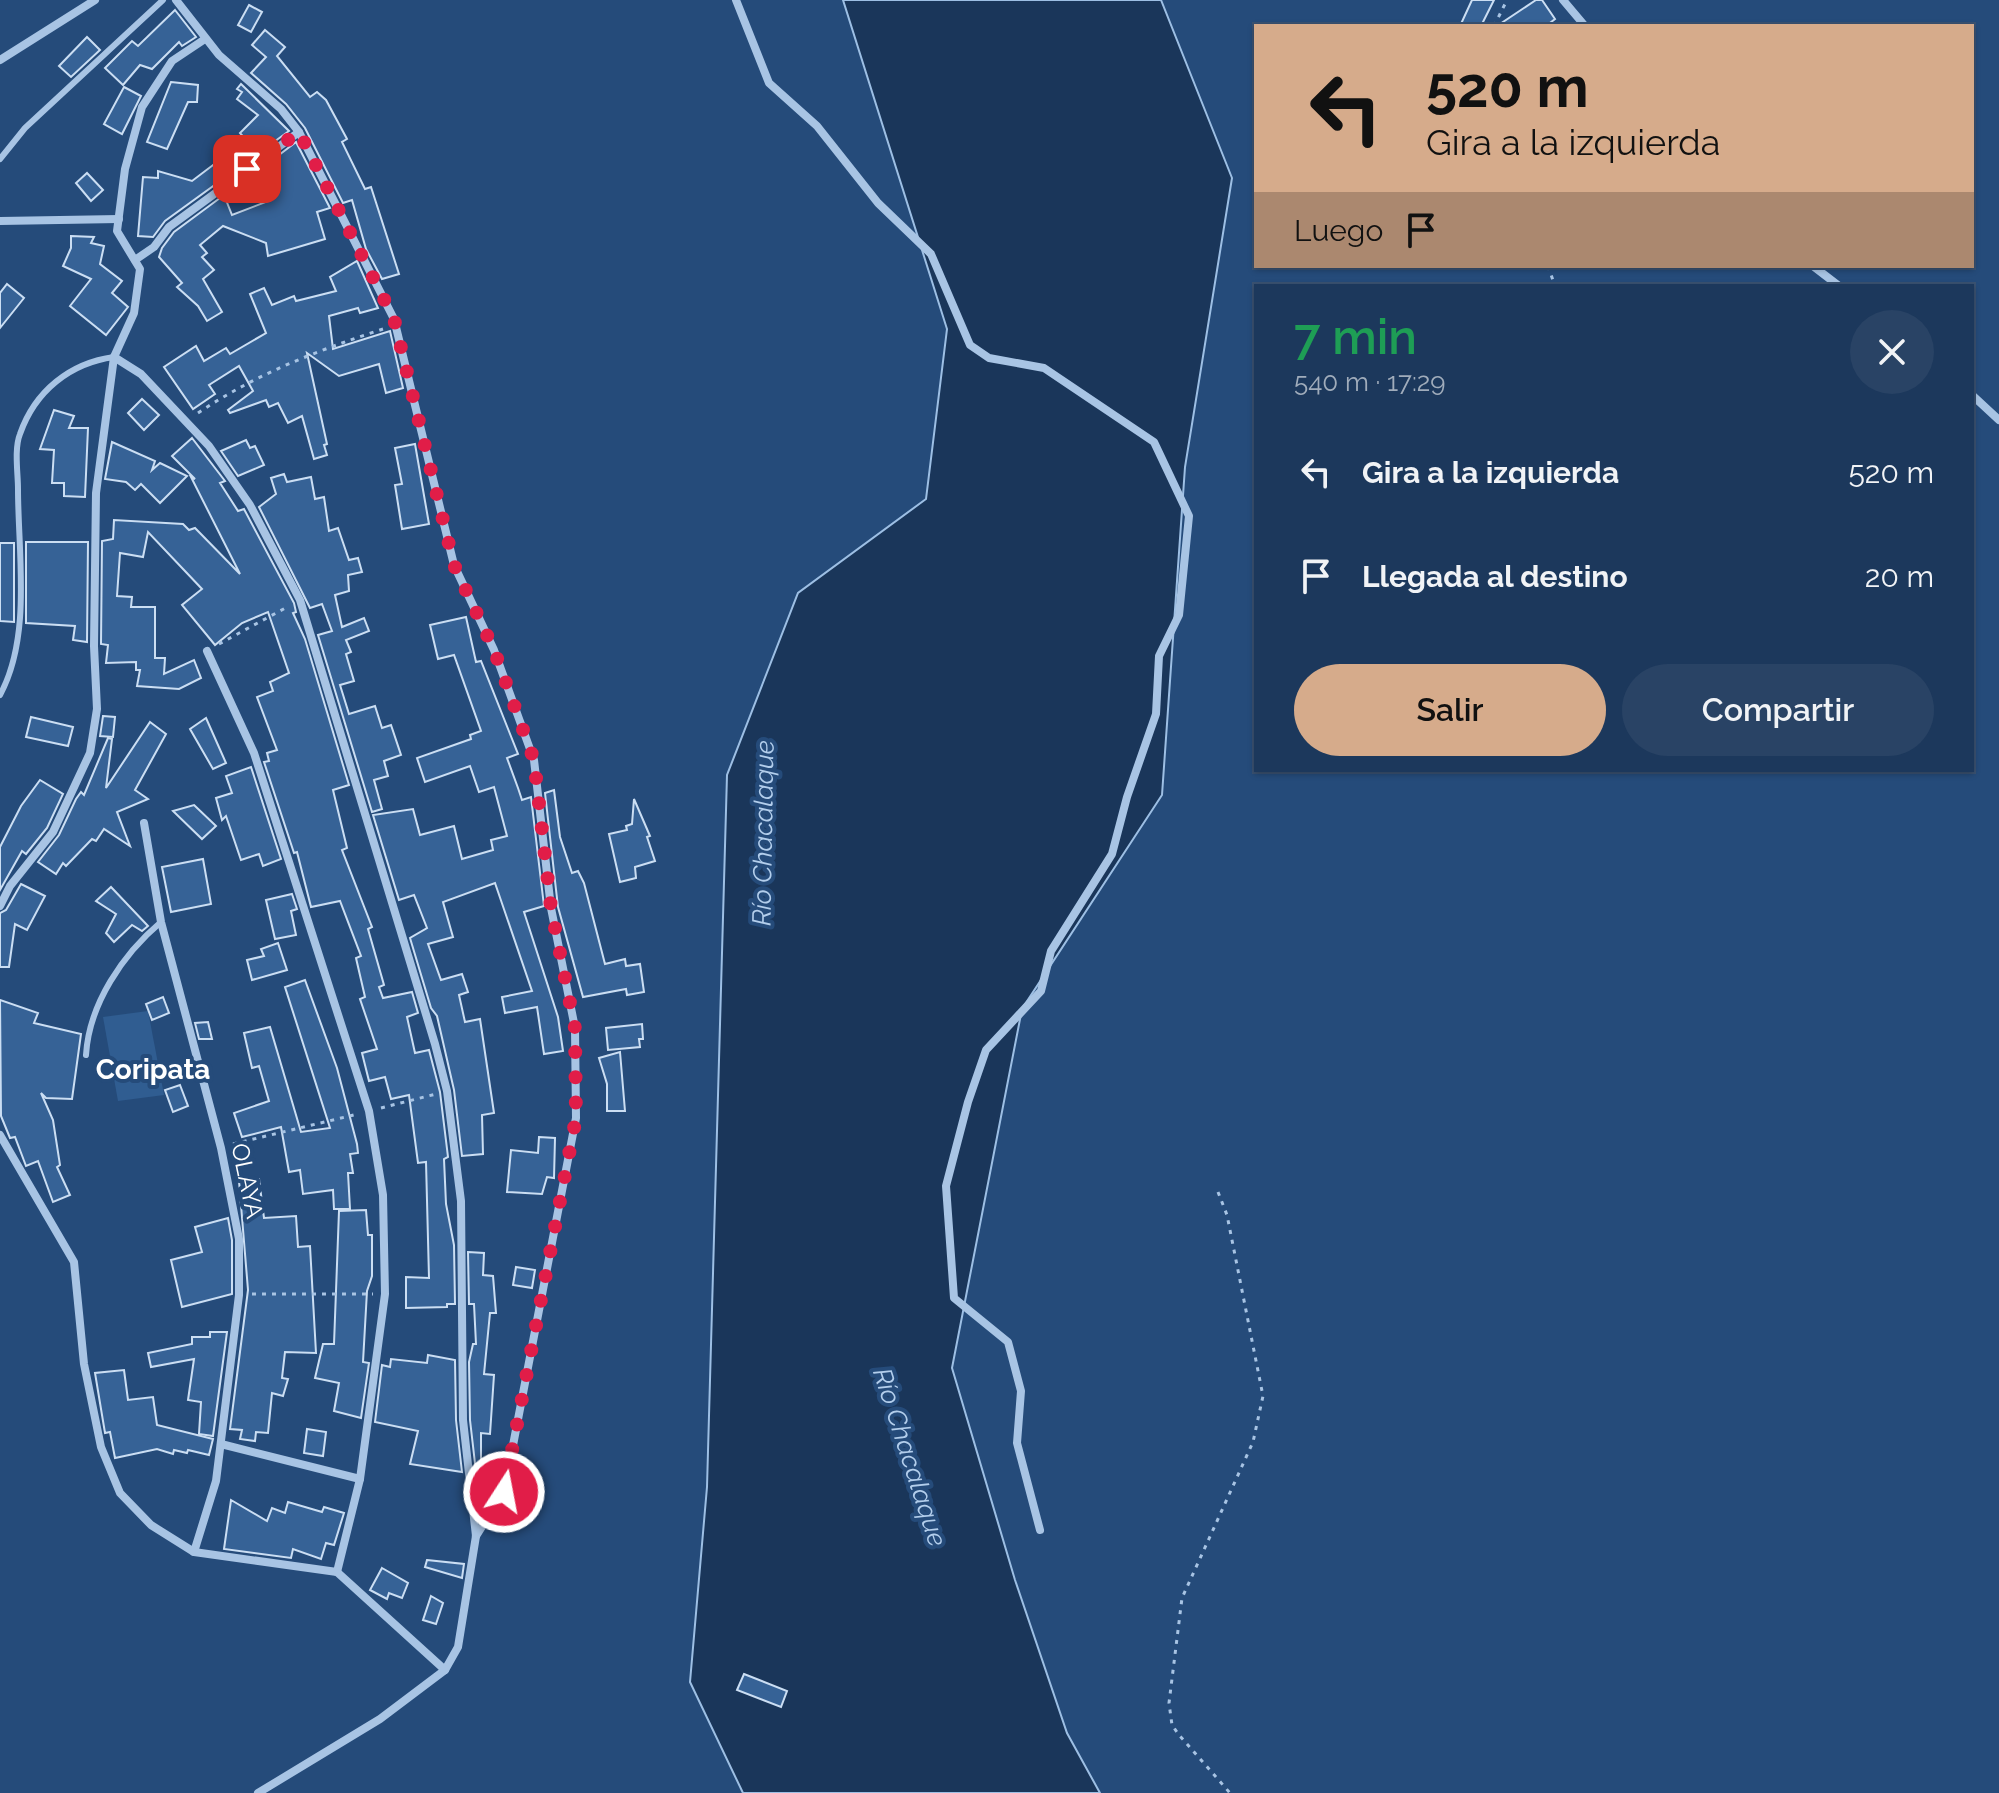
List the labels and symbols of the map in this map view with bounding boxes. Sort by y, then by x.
pin [213,135,281,203]
water label: Río Chacalaque [746,740,780,926]
district label: Coripata [96,1053,210,1086]
street label: OLAYA [225,1141,270,1221]
water label: Río Chacalaque [867,1364,953,1550]
position arrow [462,1450,546,1534]

